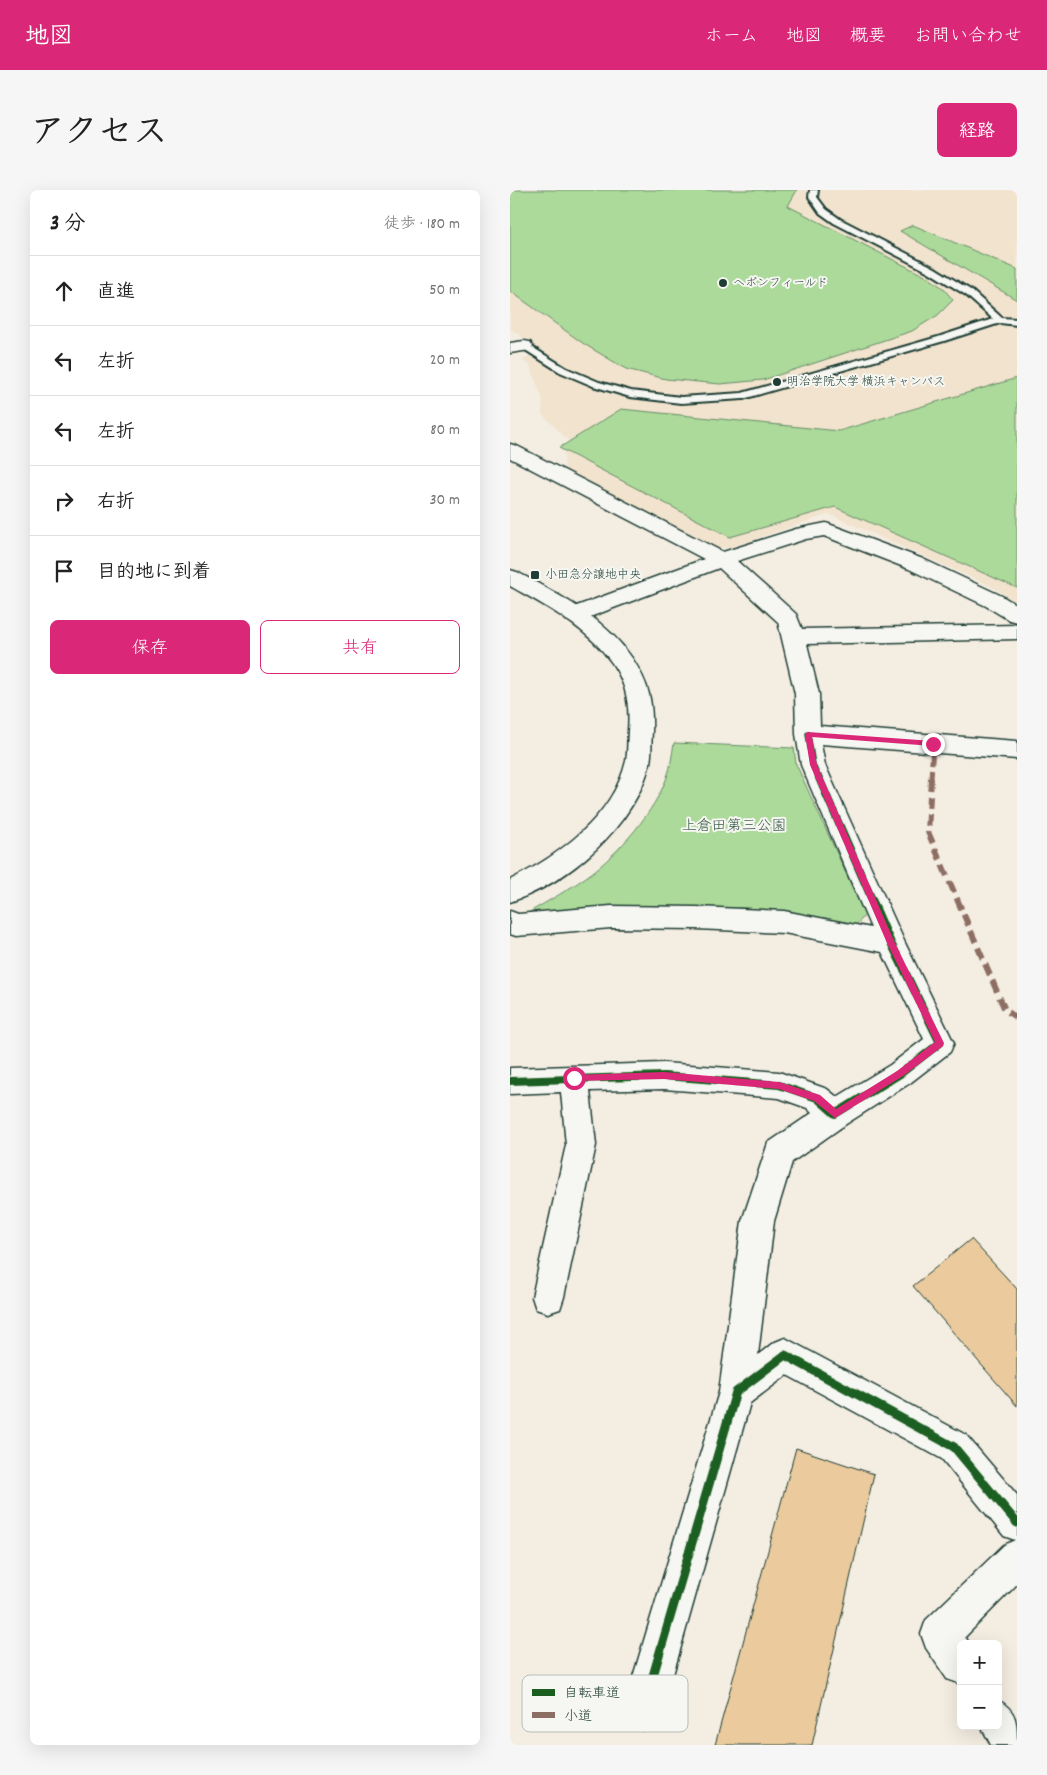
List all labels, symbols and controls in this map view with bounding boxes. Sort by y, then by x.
text: 地図 [25,21,73,55]
text: ホーム [705,25,758,50]
text: 地図 [786,25,822,50]
text: 概要 [850,25,886,50]
text: お問い合わせ [914,25,1022,50]
button: 経路 [937,103,1017,157]
text: アクセス [30,110,168,160]
text: 3 分 [50,210,85,240]
text: 徒歩 · 180 m [384,213,460,236]
place label: ヘボンフィールド [733,275,828,292]
icon: ahead [50,277,78,305]
marker: ヘボンフィールド [717,277,729,289]
text: 50 m [429,279,460,302]
text: 直進 [97,280,135,307]
icon: left [50,347,78,375]
text: 20 m [430,349,460,372]
text: 左折 [97,350,135,377]
place label: 明治学院大学 横浜キャンパス [787,374,945,391]
marker: 明治学院大学 横浜キャンパス [771,376,783,388]
icon: left [50,417,78,445]
text: 80 m [430,419,460,442]
text: 左折 [97,420,135,447]
icon: right [50,487,78,515]
text: 30 m [430,489,460,512]
text: 右折 [97,490,135,517]
icon: arrive [50,557,78,585]
text: 目的地に到着 [97,560,211,587]
place label: 小田急分譲地中央 [545,567,641,584]
marker: 小田急分譲地中央 [529,569,541,581]
button: 保存 [50,620,250,674]
button: 共有 [260,620,460,674]
route end [922,733,945,756]
park label: 上倉田第三公園 [681,816,787,838]
route start [563,1067,586,1090]
map controls [957,1640,1002,1730]
button: + [957,1640,1002,1685]
legend [522,1675,688,1732]
text: 自転車道 [564,1684,620,1704]
button: − [957,1685,1002,1730]
text: 小道 [564,1707,592,1727]

